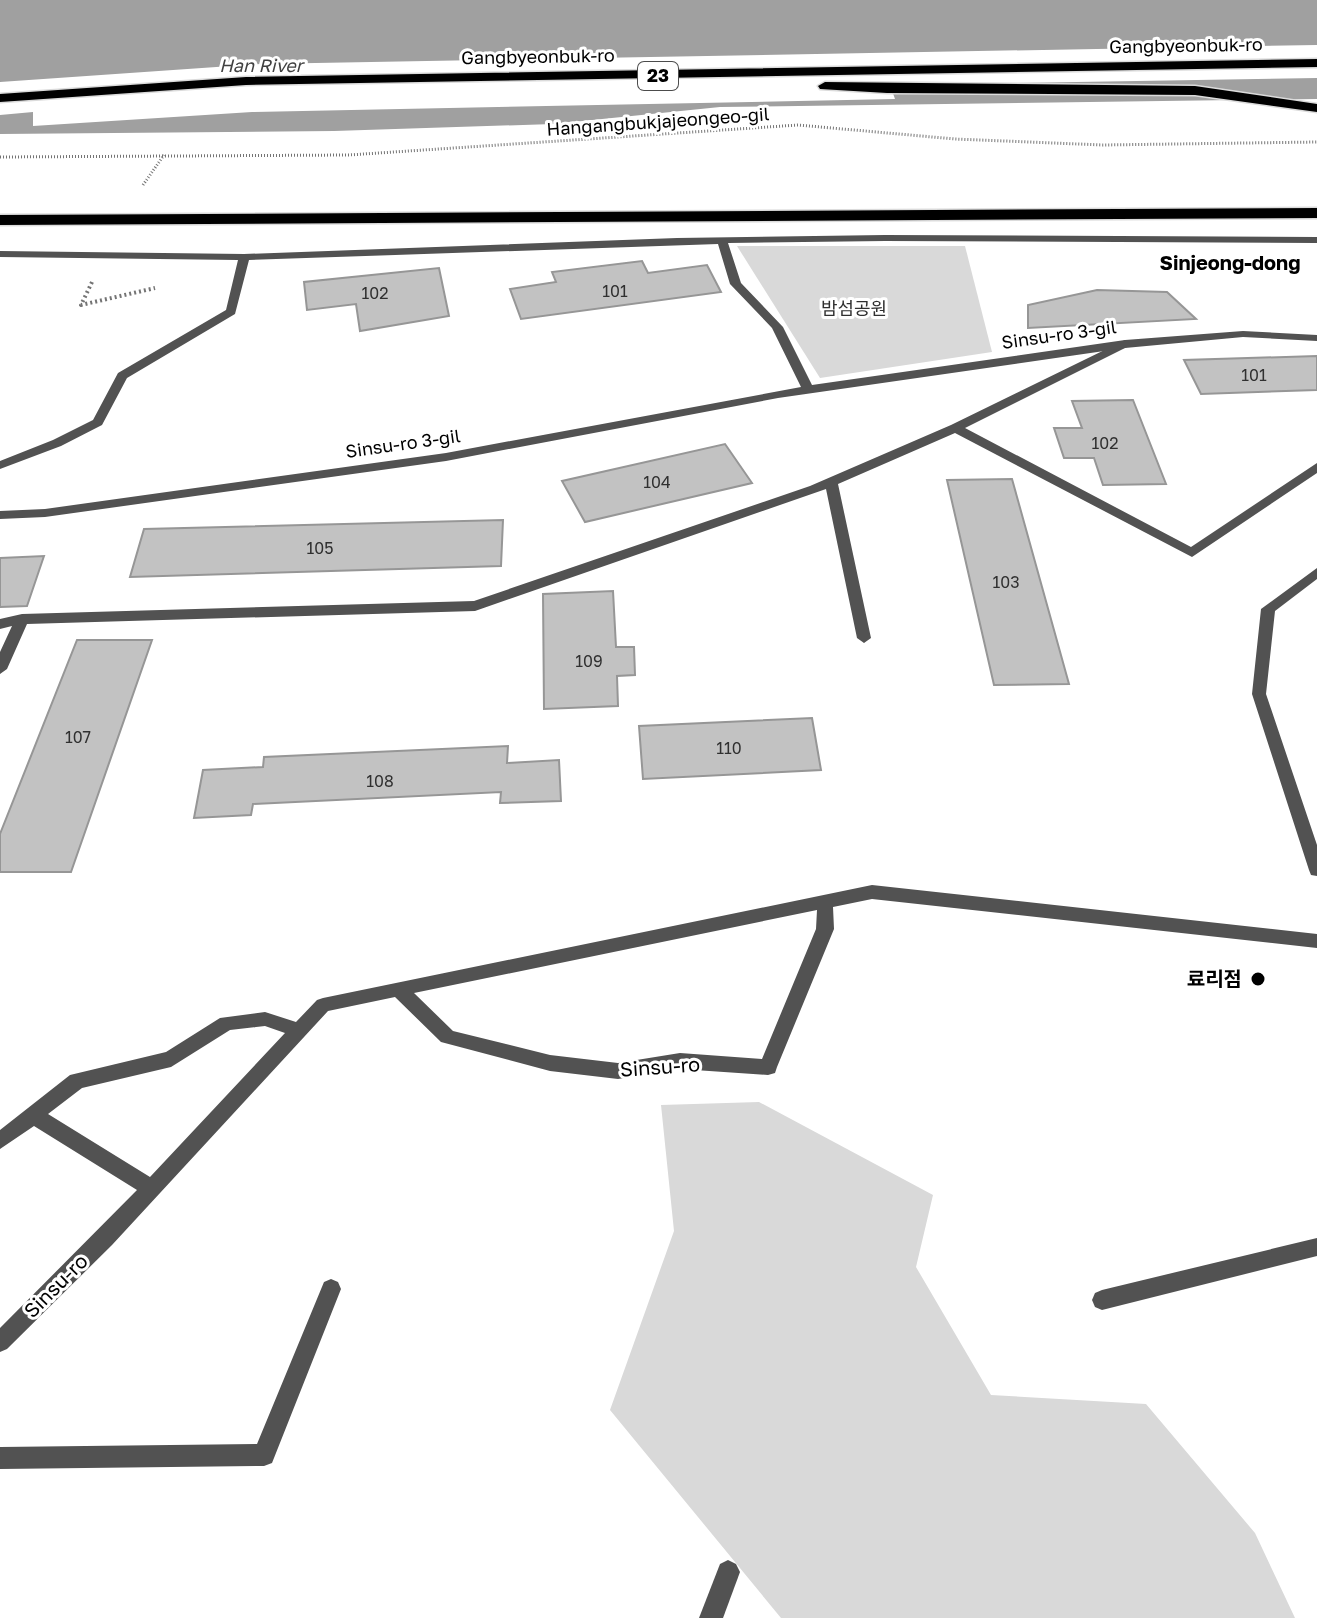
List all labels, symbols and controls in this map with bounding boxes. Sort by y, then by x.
street label: Gangbyeonbuk-ro [1109,33,1263,57]
street label: Gangbyeonbuk-ro [461,44,615,68]
water label: Han River [219,54,306,76]
road number: 23 [638,62,678,90]
street label: Hangangbukjajeongeo-gil [546,102,770,140]
district label: Sinjeong-dong [1160,250,1300,274]
house number: 101 [602,281,628,301]
house number: 102 [362,283,388,303]
park label: 밤섬공원 [821,297,887,319]
street label: Sinsu-ro 3-gil [1000,315,1118,353]
house number: 101 [1241,365,1267,385]
street label: Sinsu-ro 3-gil [344,424,462,462]
house number: 102 [1092,433,1118,453]
house number: 104 [643,472,671,492]
house number: 105 [307,538,333,558]
house number: 103 [992,572,1020,592]
house number: 109 [575,651,603,671]
house number: 107 [65,727,91,747]
house number: 110 [716,738,742,758]
house number: 108 [366,771,394,791]
place label: 료리점 [1187,966,1242,990]
marker: 료리점 [1249,970,1267,988]
street label: Sinsu-ro [619,1051,701,1081]
street label: Sinsu-ro [18,1248,92,1322]

